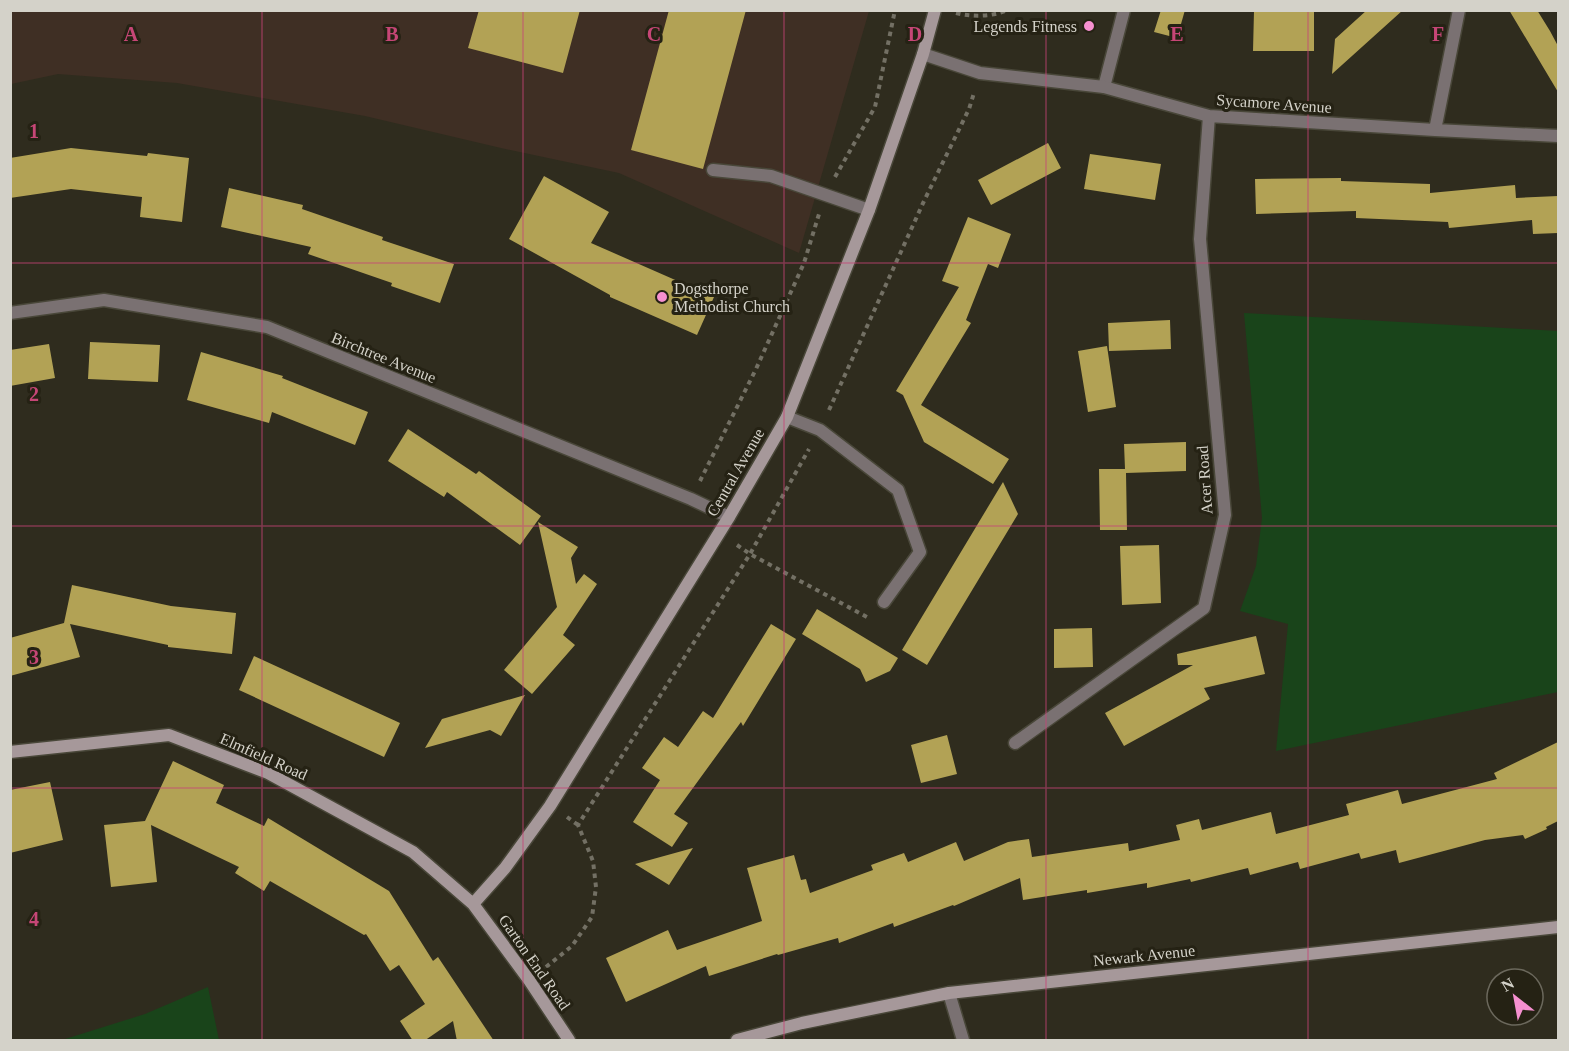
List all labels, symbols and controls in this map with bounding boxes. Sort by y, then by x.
place label: Legends Fitness [973,18,1077,36]
marker: Legends Fitness [1082,19,1096,33]
text: A [124,23,139,45]
text: B [385,23,399,45]
text: C [647,23,661,45]
text: D [908,23,922,45]
text: E [1170,23,1184,45]
text: F [1432,23,1444,45]
street label: Sycamore Avenue [1216,91,1332,117]
text: 1 [29,120,39,142]
place label: Dogsthorpe Methodist Church [674,280,790,315]
marker: Dogsthorpe Methodist Church [655,290,669,304]
street label: Birchtree Avenue [329,329,439,386]
text: 2 [29,383,39,405]
street label: Central Avenue [703,425,767,519]
street label: Acer Road [1194,445,1215,515]
text: 3 [29,646,39,668]
street label: Elmfield Road [218,730,310,783]
text: 4 [29,908,39,930]
street label: Garton End Road [496,912,574,1013]
street label: Newark Avenue [1092,942,1196,969]
north arrow [1485,967,1545,1027]
text: N [1498,974,1517,995]

